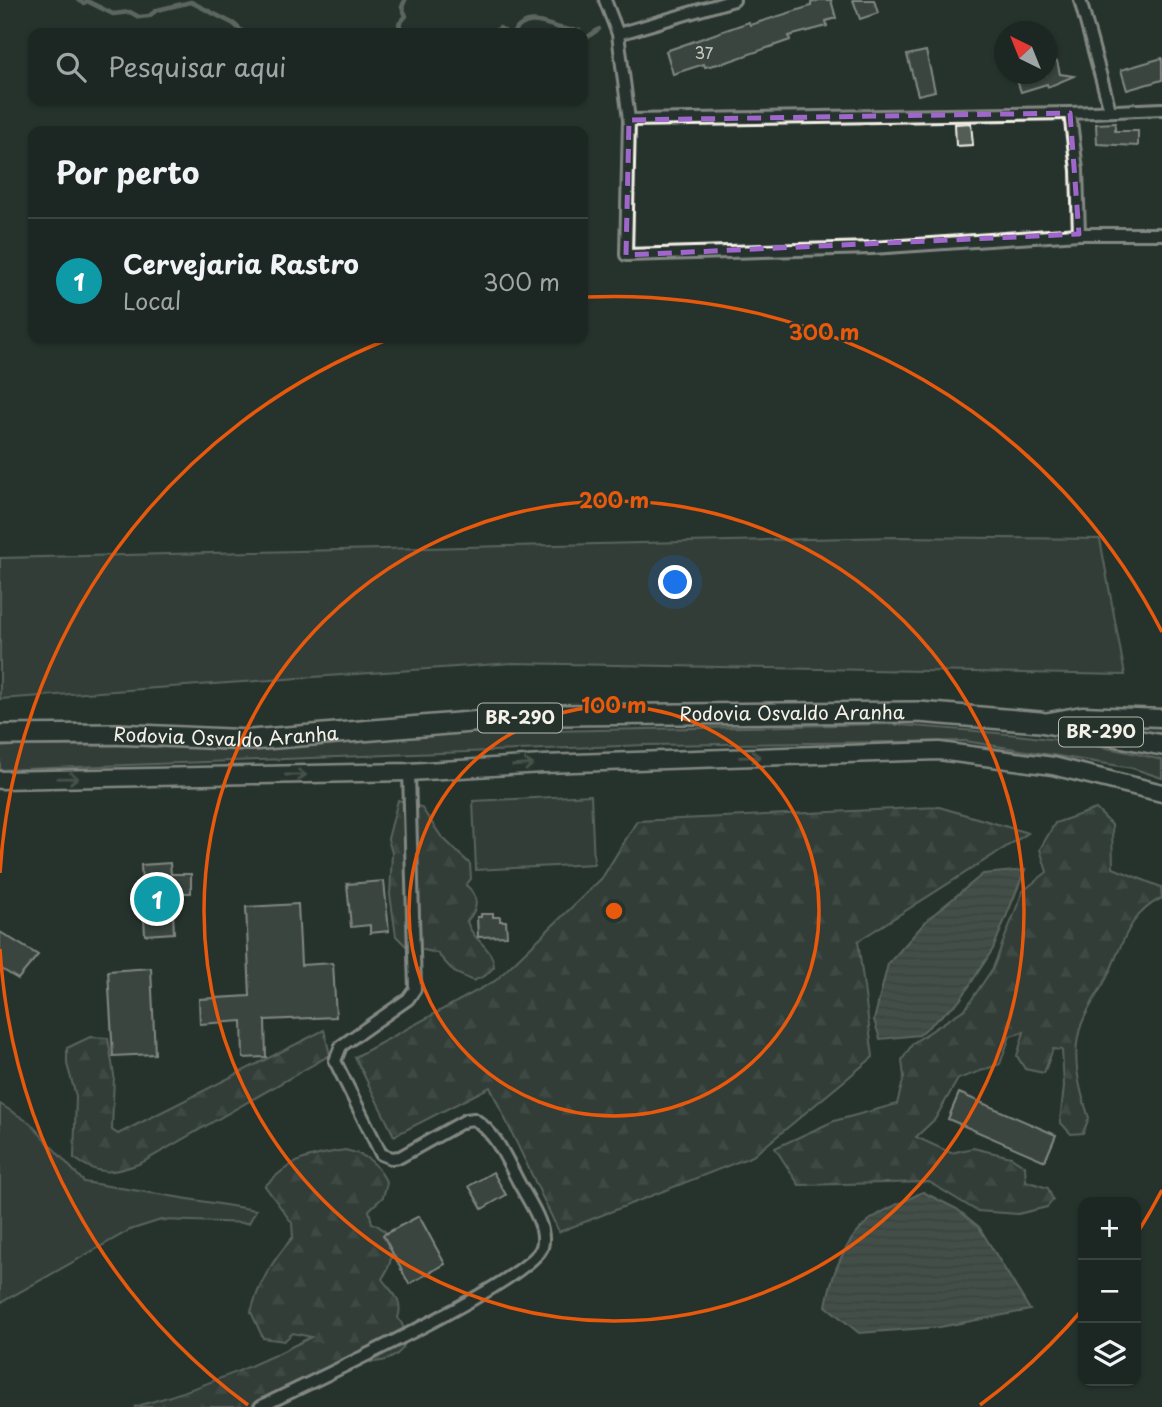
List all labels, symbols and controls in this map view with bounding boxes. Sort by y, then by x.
north arrow [994,21,1057,84]
search box [28,28,588,105]
house number: 37 [695,40,714,64]
text: Pesquisar aqui [108,47,286,86]
icon: search [52,48,90,86]
text: Por perto [56,149,199,194]
text: Cervejaria Rastro [123,244,359,283]
text: 1 [74,264,85,299]
text: 300 m [483,264,560,299]
text: Local [123,283,181,318]
text: 300 m [789,315,859,347]
text: 200 m [579,483,649,515]
your location [658,565,692,599]
text: 100 m [581,688,647,720]
street label: Rodovia Osvaldo Aranha [679,697,905,727]
road number: BR-290 [478,704,562,732]
street label: Rodovia Osvaldo Aranha [113,718,340,753]
road number: BR-290 [1059,718,1143,746]
one-way arrow [739,750,762,763]
one-way arrow [511,759,534,772]
one-way arrow [284,768,307,782]
one-way arrow [56,772,79,785]
pin: 1 [134,873,180,925]
centre of rings [602,899,626,923]
map controls [1078,1197,1141,1386]
button: + [1078,1197,1141,1260]
button: − [1078,1260,1141,1323]
button: layers [1078,1323,1141,1386]

